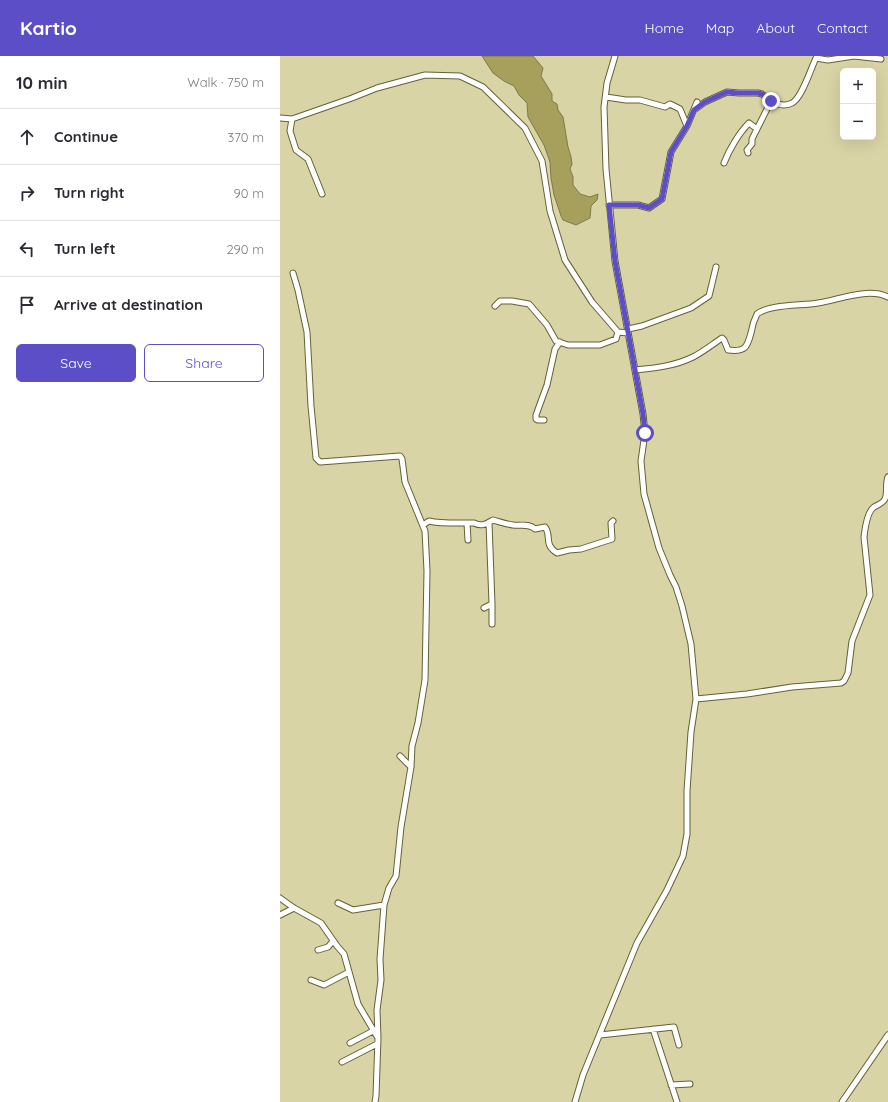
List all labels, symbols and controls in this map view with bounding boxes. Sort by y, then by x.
text: Kartio [20,16,77,40]
text: Home [645,19,684,37]
text: Map [706,19,734,37]
text: About [756,19,795,37]
text: Contact [817,19,868,37]
map controls [840,68,876,140]
button: + [840,68,876,104]
text: 10 min [16,72,68,93]
text: Walk · 750 m [187,74,264,90]
route end [762,92,780,110]
button: − [840,104,876,140]
icon: ahead [16,126,38,148]
text: Continue [54,127,118,146]
text: 370 m [227,129,264,145]
icon: right [16,182,38,204]
text: Turn right [54,183,125,202]
text: 90 m [234,185,264,201]
icon: left [16,238,38,260]
text: Turn left [54,239,116,258]
text: 290 m [226,241,264,257]
icon: arrive [16,294,38,316]
text: Arrive at destination [54,295,203,314]
button: Save [16,344,136,382]
button: Share [144,344,264,382]
route start [636,424,654,442]

